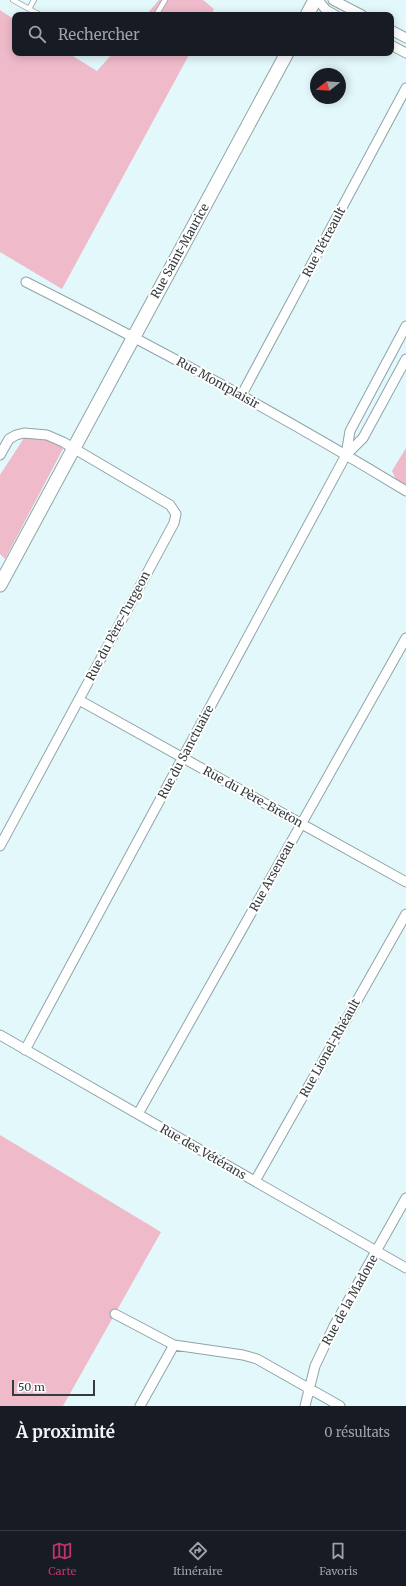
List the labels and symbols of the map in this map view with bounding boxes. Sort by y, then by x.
north arrow [310,68,346,104]
street label: Rue Saint-Maurice [147,201,212,301]
street label: Rue Tétreault [299,204,348,279]
street label: Rue Montplaisir [174,354,263,412]
street label: Rue du Père-Turgeon [82,568,153,683]
street label: Rue du Sanctuaire [154,702,217,801]
street label: Rue du Père-Breton [201,763,306,830]
street label: Rue Arseneau [246,837,297,914]
street label: Rue Lionel-Rhéault [296,995,363,1100]
street label: Rue des Vétérans [157,1121,249,1182]
street label: Rue de la Madone [318,1252,381,1348]
scale bar [12,1378,95,1397]

